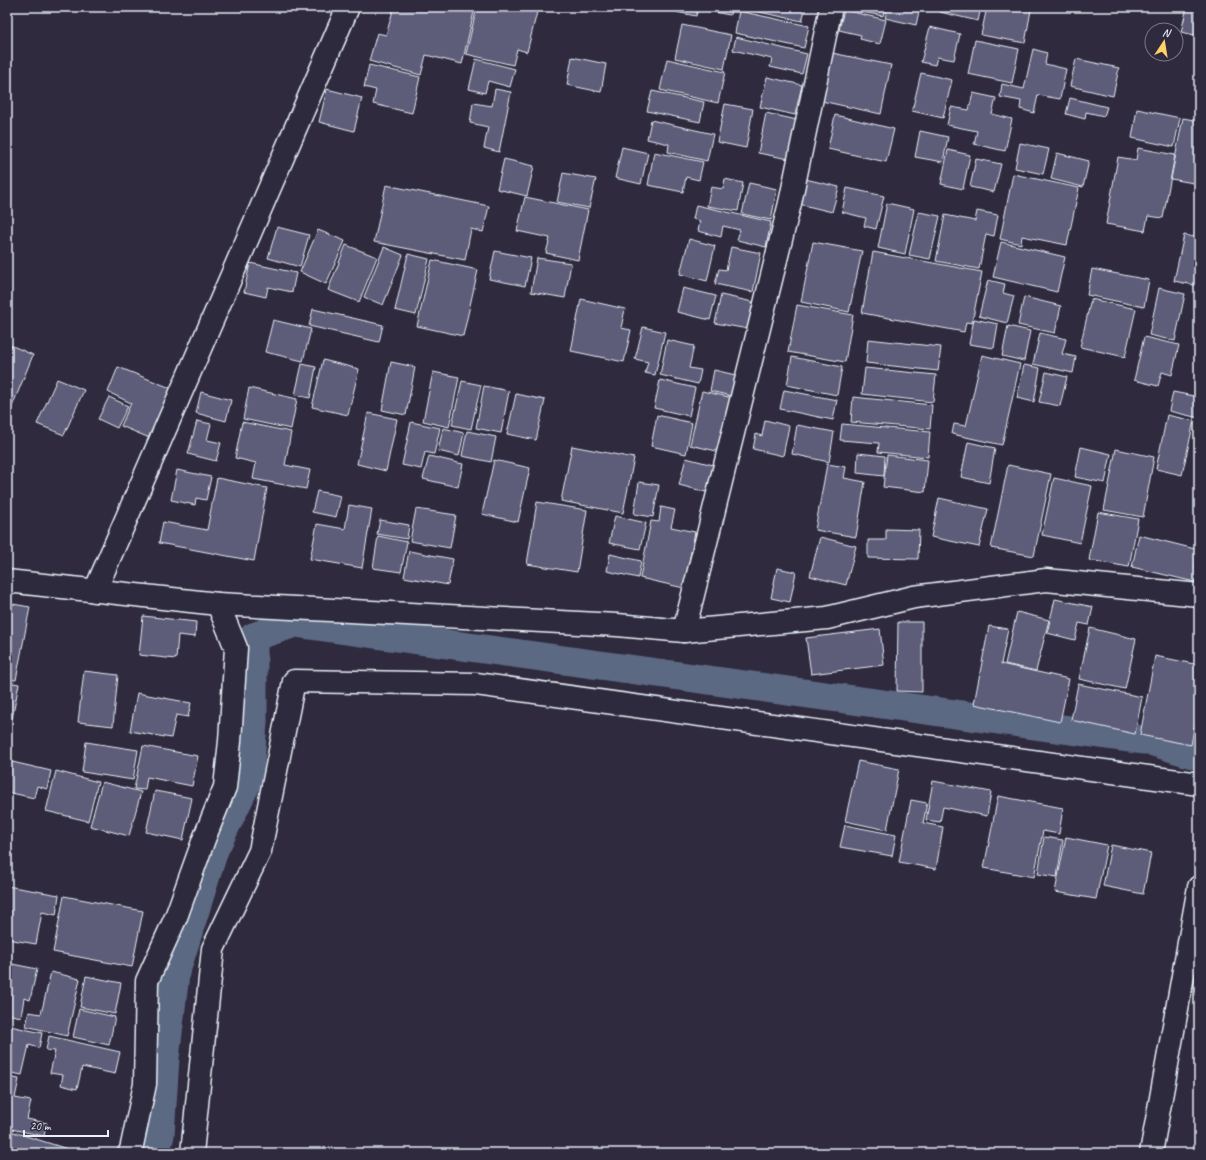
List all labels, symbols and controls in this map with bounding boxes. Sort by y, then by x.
north arrow [1144,22,1184,62]
text: N [1161,25,1173,40]
scale bar [24,1112,108,1138]
text: 20 m [30,1118,52,1134]

